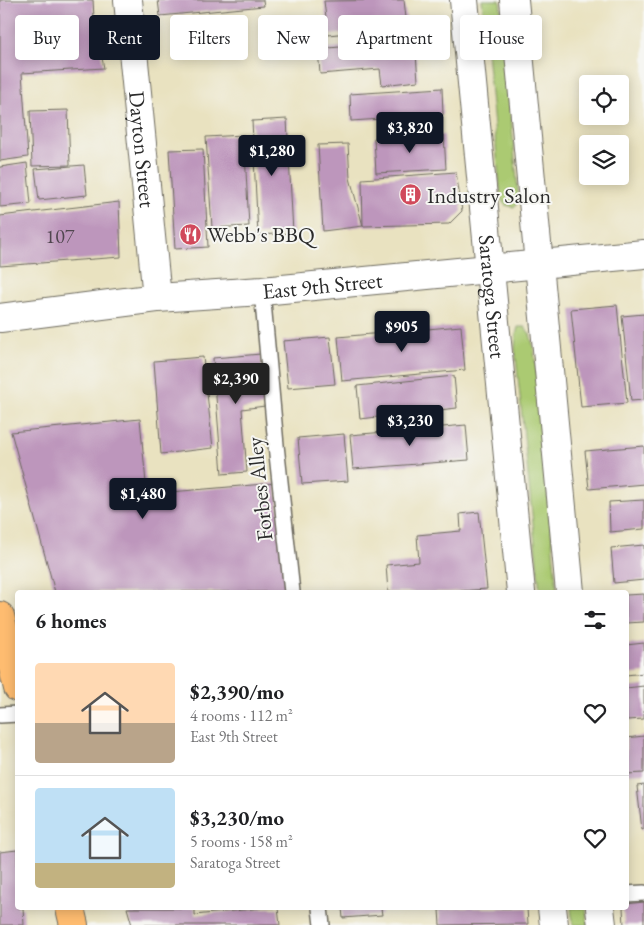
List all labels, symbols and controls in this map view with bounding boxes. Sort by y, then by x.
chip: Buy [15,15,79,60]
chip: Rent [89,15,160,60]
chip: Filters [170,15,248,60]
chip: New [258,15,328,60]
chip: Apartment [338,15,450,60]
chip: House [460,15,542,60]
map controls [579,75,629,185]
button: locate [579,75,629,125]
street label: Dayton Street [122,90,162,209]
pin: $3,820 [369,112,451,154]
text: $3,820 [387,117,433,138]
pin: $1,280 [231,134,313,177]
button: layers [579,135,629,185]
text: $1,280 [249,140,295,161]
place label: Industry Salon [427,181,551,210]
building icon: Industry Salon [399,183,423,207]
place label: Webb's BBQ [207,220,318,249]
restaurant icon: Webb's BBQ [179,222,203,246]
house number: 107 [46,223,75,249]
street label: Saratoga Street [472,234,512,360]
street label: East 9th Street [261,265,384,306]
pin: $905 [372,310,432,353]
text: $905 [386,316,418,337]
pin: $2,390 [195,362,277,405]
text: $2,390 [213,368,259,389]
pin: $3,230 [369,404,451,447]
text: $3,230 [387,410,433,431]
street label: Forbes Alley [240,435,279,542]
pin: $1,480 [102,478,184,520]
text: $1,480 [120,483,166,504]
icon: filters [581,606,609,634]
text: 6 homes [35,607,107,634]
text: $2,390/mo [190,678,284,705]
icon: home [75,683,135,743]
icon: heart [581,699,609,727]
text: 4 rooms · 112 m² [190,705,293,726]
text: East 9th Street [190,726,278,747]
text: $3,230/mo [190,804,284,831]
icon: home [75,808,135,868]
icon: heart [581,824,609,852]
text: 5 rooms · 158 m² [190,831,293,852]
text: Saratoga Street [190,852,280,873]

